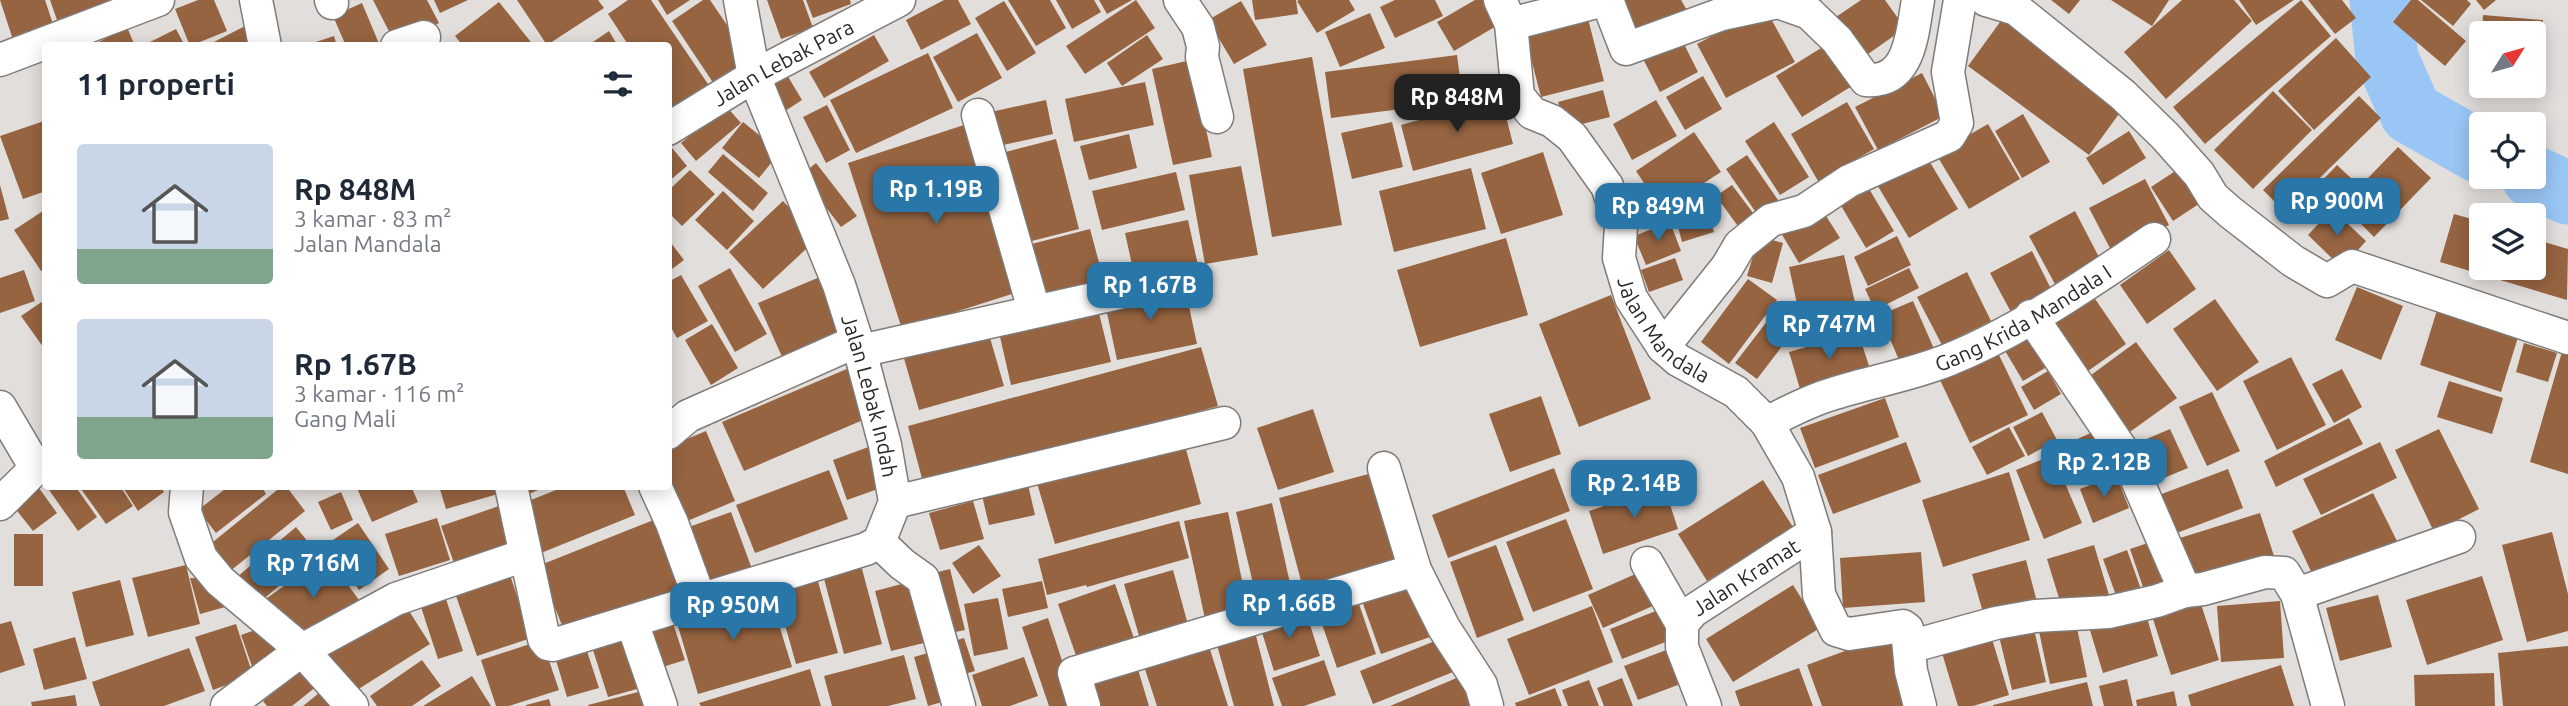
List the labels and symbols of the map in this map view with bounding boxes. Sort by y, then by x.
street label: Jalan Lebak Para [708,14,857,111]
north arrow [2469,21,2546,98]
pin: Rp 848M [1392,74,1522,134]
pin: Rp 1.19B [864,166,1008,226]
pin: Rp 900M [2272,178,2402,238]
pin: Rp 849M [1593,184,1723,243]
street label: Gang Krida Mandala I [1931,259,2115,376]
pin: Rp 1.67B [1078,262,1222,322]
street label: Jalan Mandala [1613,274,1714,387]
pin: Rp 747M [1764,302,1894,361]
street label: Jalan Lebak Indah [837,311,902,479]
pin: Rp 2.12B [2032,440,2176,499]
pin: Rp 2.14B [1562,461,1706,520]
street label: Jalan Kramat [1687,533,1804,620]
pin: Rp 716M [248,540,378,600]
pin: Rp 1.66B [1217,580,1361,640]
pin: Rp 950M [668,582,798,642]

